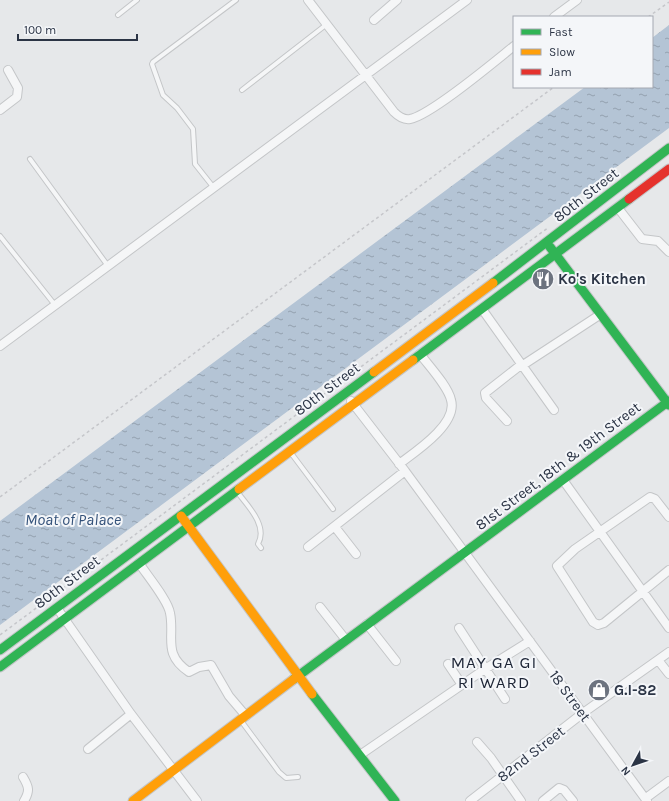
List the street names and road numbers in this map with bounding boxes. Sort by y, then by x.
street label: 80th Street [550,164,622,226]
street label: 80th Street [291,358,364,420]
street label: 81st Street, 18th & 19th Street [472,398,644,534]
street label: 80th Street [31,551,104,613]
street label: 18 Street [545,667,595,725]
street label: 82nd Street [494,722,569,786]

